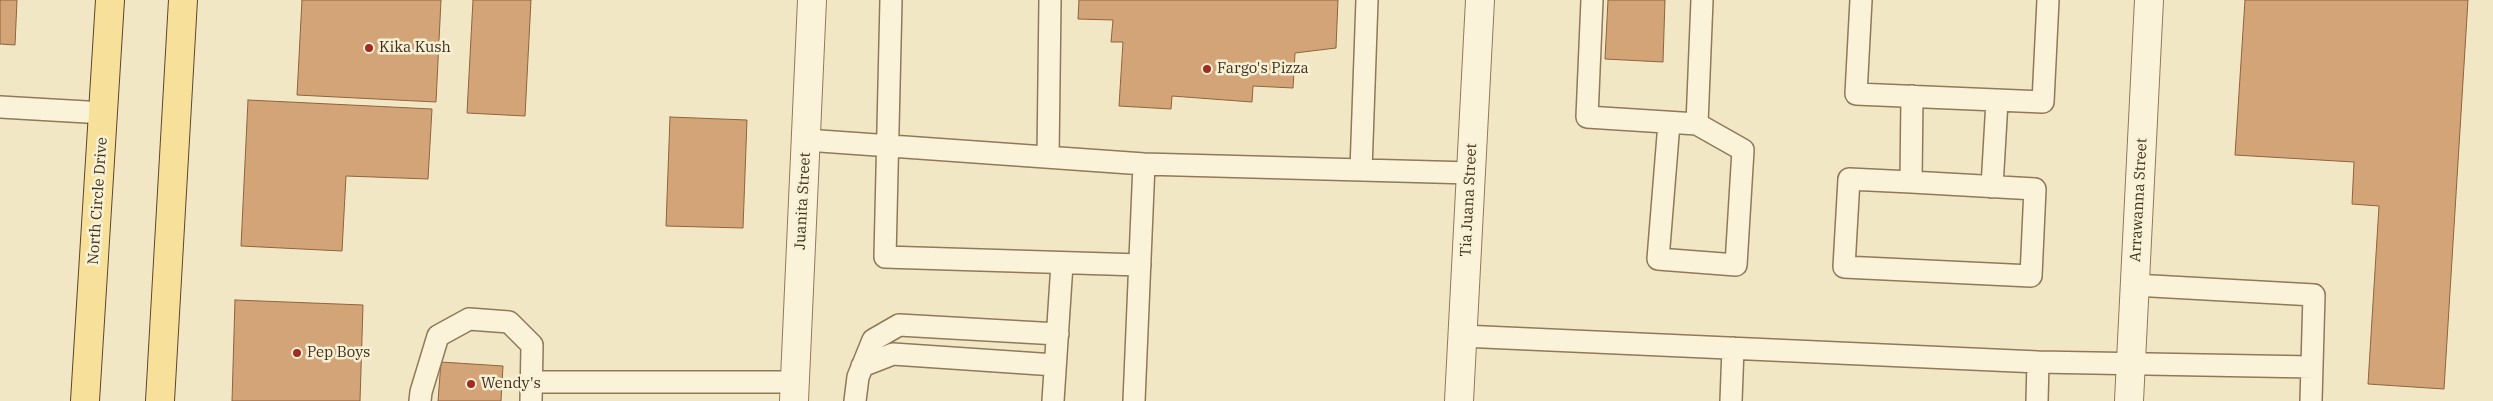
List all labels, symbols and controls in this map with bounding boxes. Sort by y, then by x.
place label: Kika Kush [379,39,451,57]
marker: Kika Kush [363,42,375,54]
place label: Fargo's Pizza [1217,60,1309,78]
marker: Fargo's Pizza [1201,63,1213,75]
street label: North Circle Drive [85,137,111,265]
street label: Arrawanna Street [2127,137,2151,263]
street label: Tia Juana Street [1457,143,1481,257]
street label: Juanita Street [791,152,815,250]
place label: Pep Boys [307,344,370,362]
marker: Pep Boys [291,347,303,359]
place label: Wendy's [481,375,541,393]
marker: Wendy's [465,378,477,390]

